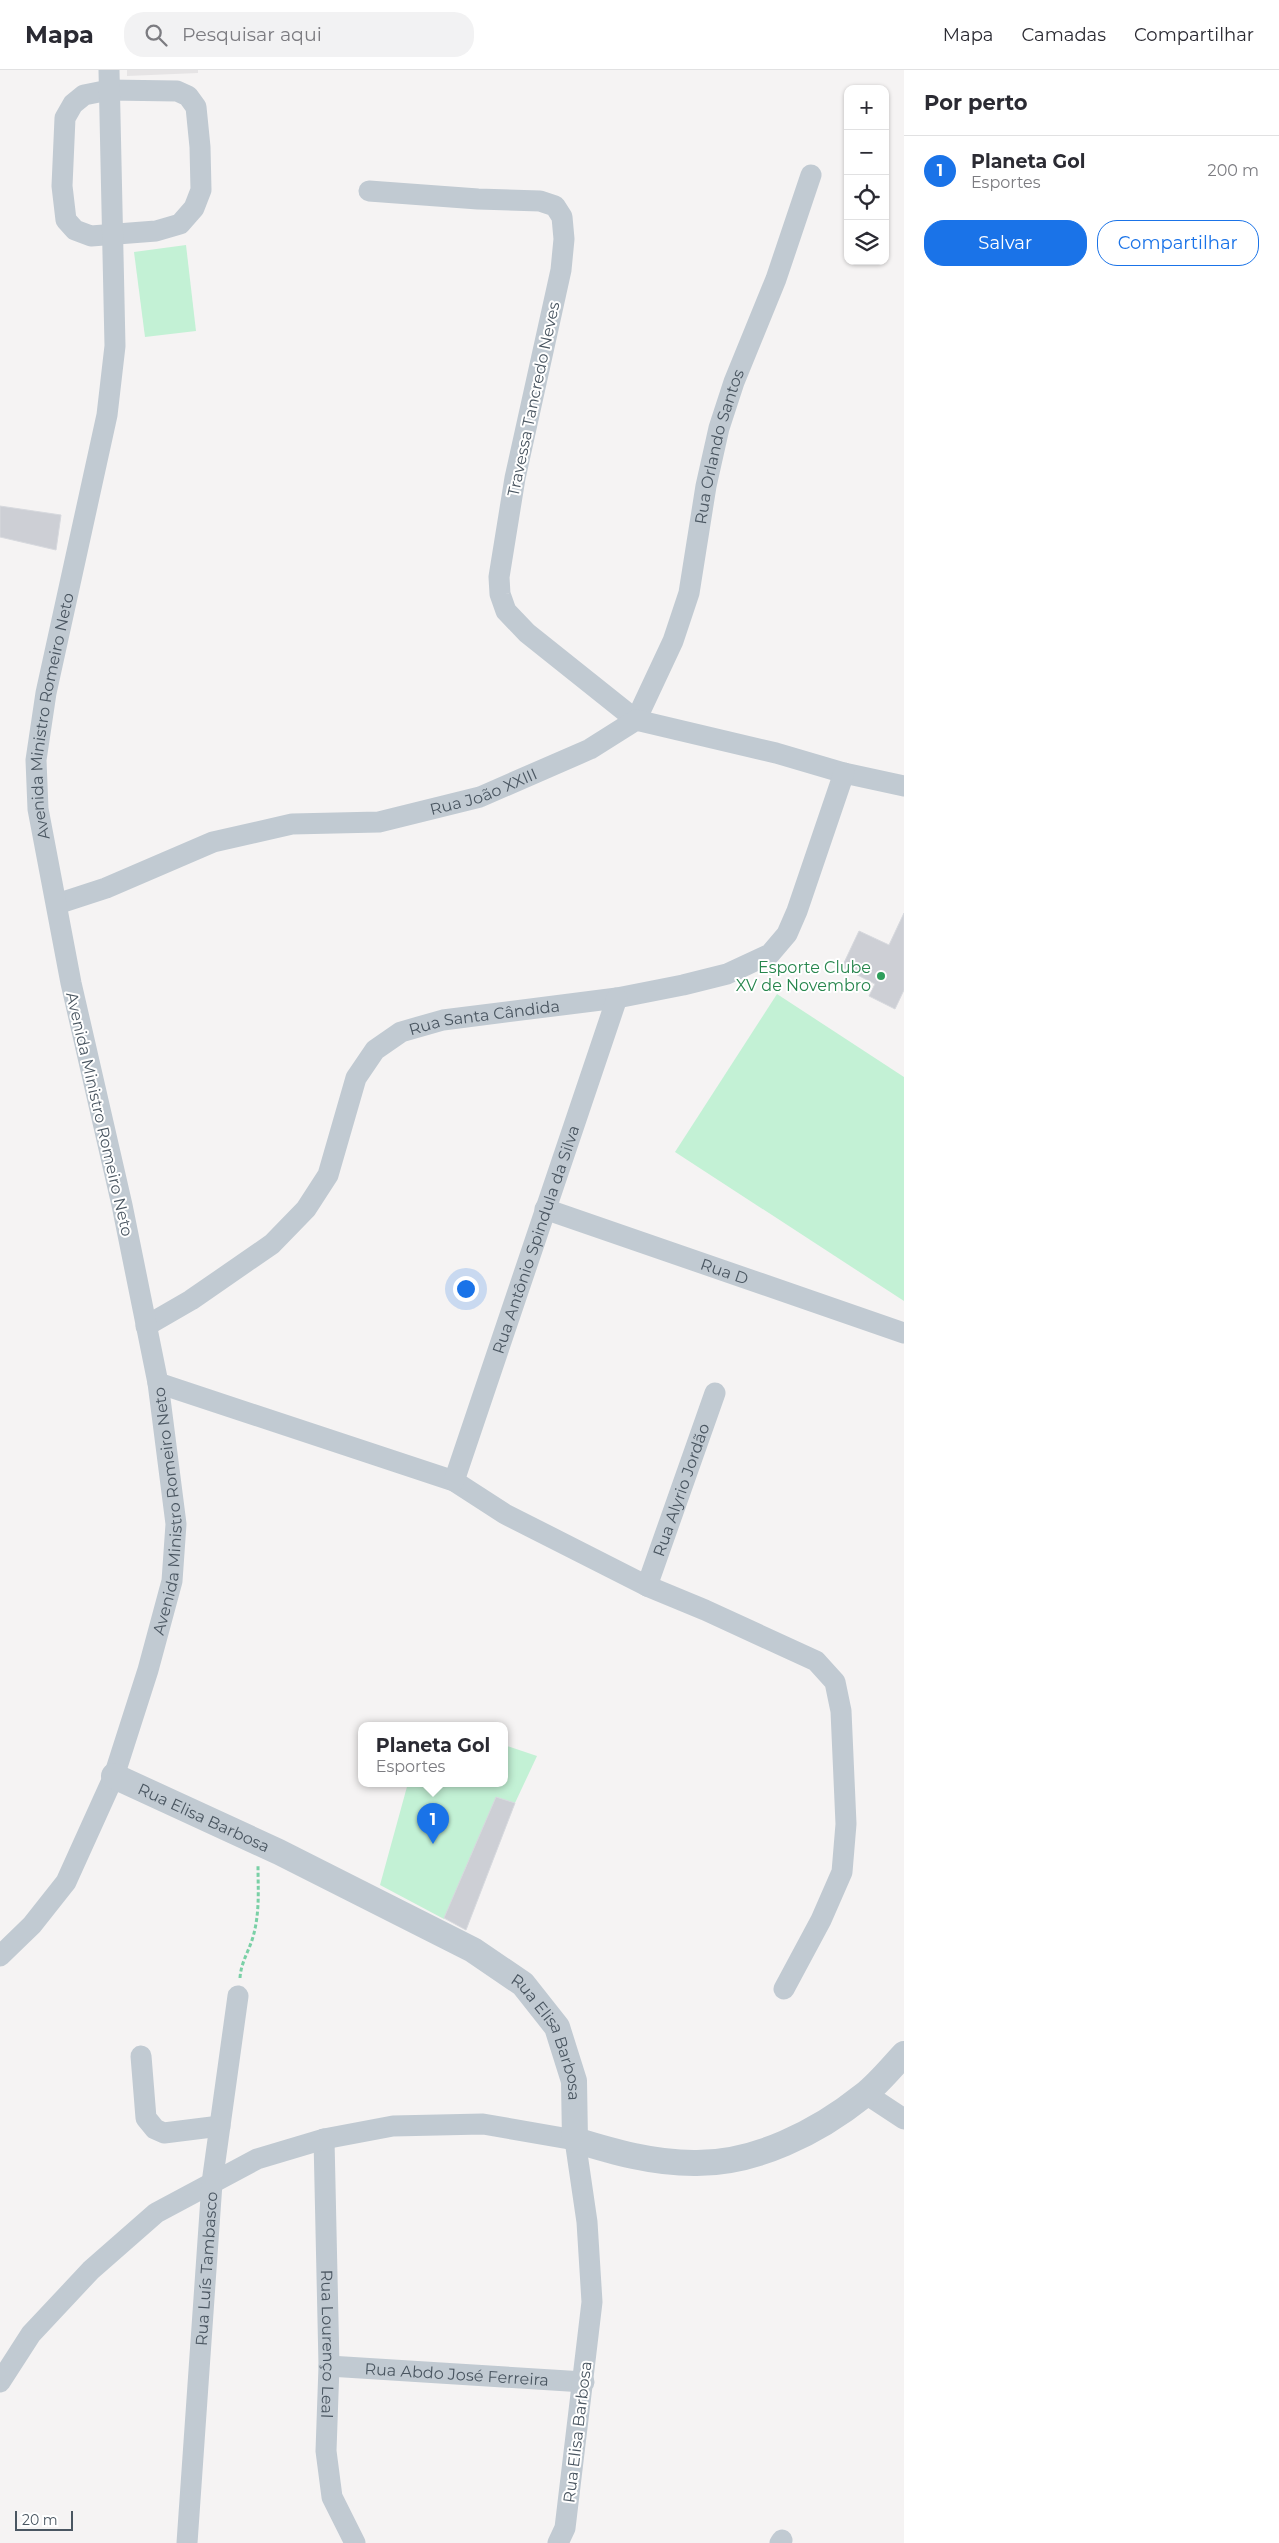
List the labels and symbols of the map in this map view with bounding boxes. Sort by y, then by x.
street label: Travessa Tancredo Neves [504,300,563,498]
street label: Rua Orlando Santos [691,366,748,526]
street label: Avenida Ministro Romeiro Neto [27,591,78,841]
street label: Rua João XXIII [428,764,540,819]
place label: Esporte Clube XV de Novembro [736,958,871,995]
marker: Esporte Clube XV de Novembro [875,970,887,982]
street label: Avenida Ministro Romeiro Neto [62,990,137,1238]
street label: Rua Santa Cândida [407,996,561,1039]
street label: Rua Antônio Spindula da Silva [489,1123,583,1356]
street label: Rua D [698,1254,751,1289]
your location [453,1276,479,1302]
street label: Avenida Ministro Romeiro Neto [149,1386,186,1637]
street label: Rua Alyrio Jordão [649,1421,714,1559]
street label: Rua Elisa Barbosa [135,1779,273,1856]
pin: 1 [417,1803,449,1844]
street label: Rua Elisa Barbosa [508,1970,583,2101]
street label: Rua Luís Tambasco [192,2191,221,2346]
street label: Rua Lourenço Leal [317,2270,338,2418]
street label: Rua Abdo José Ferreira [364,2359,549,2390]
street label: Rua Elisa Barbosa [559,2360,596,2504]
scale bar [15,2508,72,2531]

